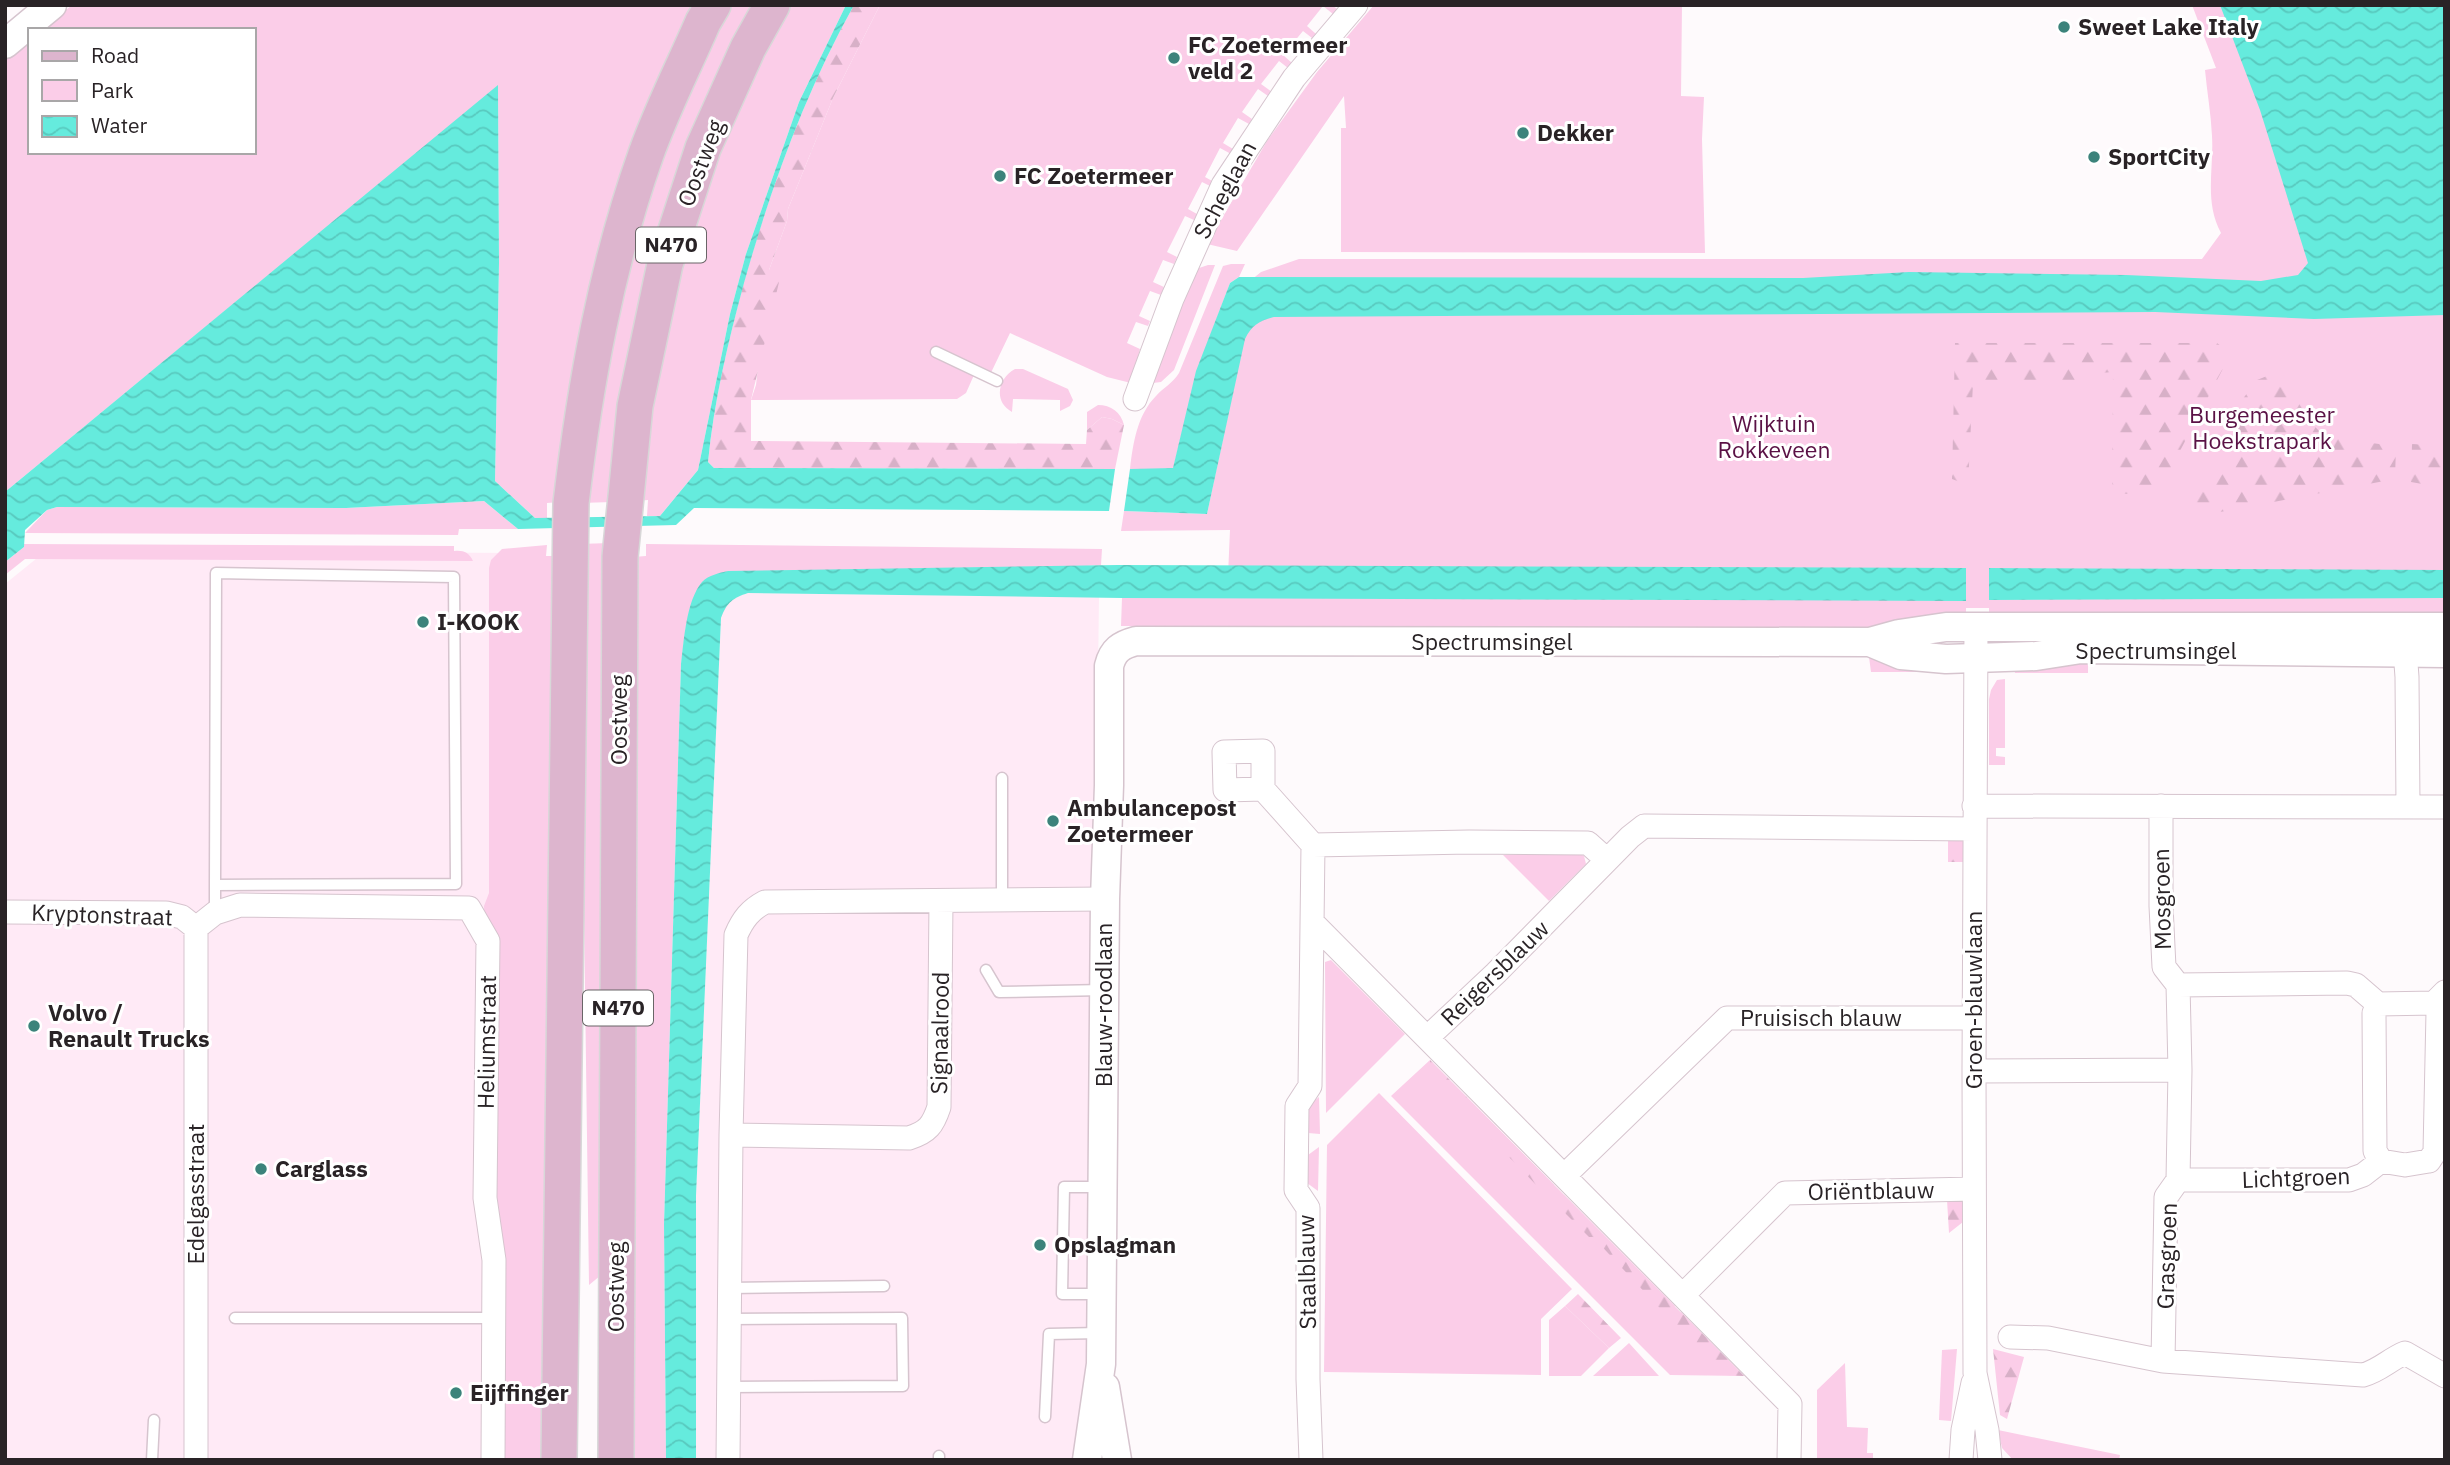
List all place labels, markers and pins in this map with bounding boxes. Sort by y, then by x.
place label: Sweet Lake Italy [2078,11,2260,41]
marker: Sweet Lake Italy [2056,19,2072,35]
place label: FC Zoetermeer veld 2 [1188,29,1348,85]
marker: FC Zoetermeer veld 2 [1166,50,1182,66]
place label: Dekker [1537,117,1614,147]
marker: Dekker [1515,125,1531,141]
place label: SportCity [2108,141,2211,171]
marker: SportCity [2086,149,2102,165]
place label: FC Zoetermeer [1014,160,1174,190]
marker: FC Zoetermeer [992,168,1008,184]
place label: I-KOOK [437,606,519,636]
marker: I-KOOK [415,614,431,630]
place label: Ambulancepost Zoetermeer [1067,792,1237,848]
marker: Ambulancepost Zoetermeer [1045,813,1061,829]
place label: Volvo / Renault Trucks [48,997,210,1053]
marker: Volvo / Renault Trucks [26,1018,42,1034]
place label: Carglass [275,1153,368,1183]
marker: Carglass [253,1161,269,1177]
place label: Opslagman [1054,1229,1176,1259]
marker: Opslagman [1032,1237,1048,1253]
place label: Eijffinger [470,1377,569,1407]
marker: Eijffinger [448,1385,464,1401]

